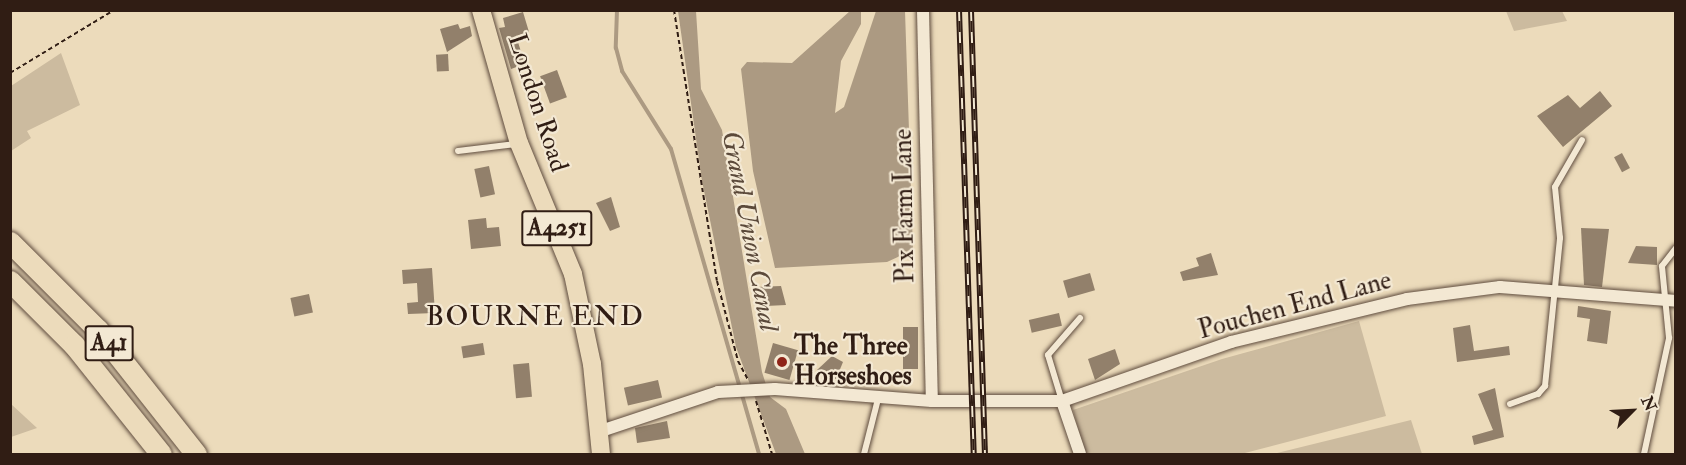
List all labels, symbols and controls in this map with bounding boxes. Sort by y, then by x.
street label: London Road [500,30,574,176]
water label: Grand Union Canal [715,128,785,334]
street label: Pix Farm Lane [888,129,922,283]
road number: A4251 [521,207,593,249]
street label: Pouchen End Lane [1195,265,1395,347]
district label: BOURNE END [426,300,644,334]
road number: A41 [84,322,134,364]
place label: The Three Horseshoes [794,331,912,392]
marker: The Three Horseshoes [775,355,789,369]
north arrow [1602,381,1662,441]
text: N [1636,393,1660,414]

